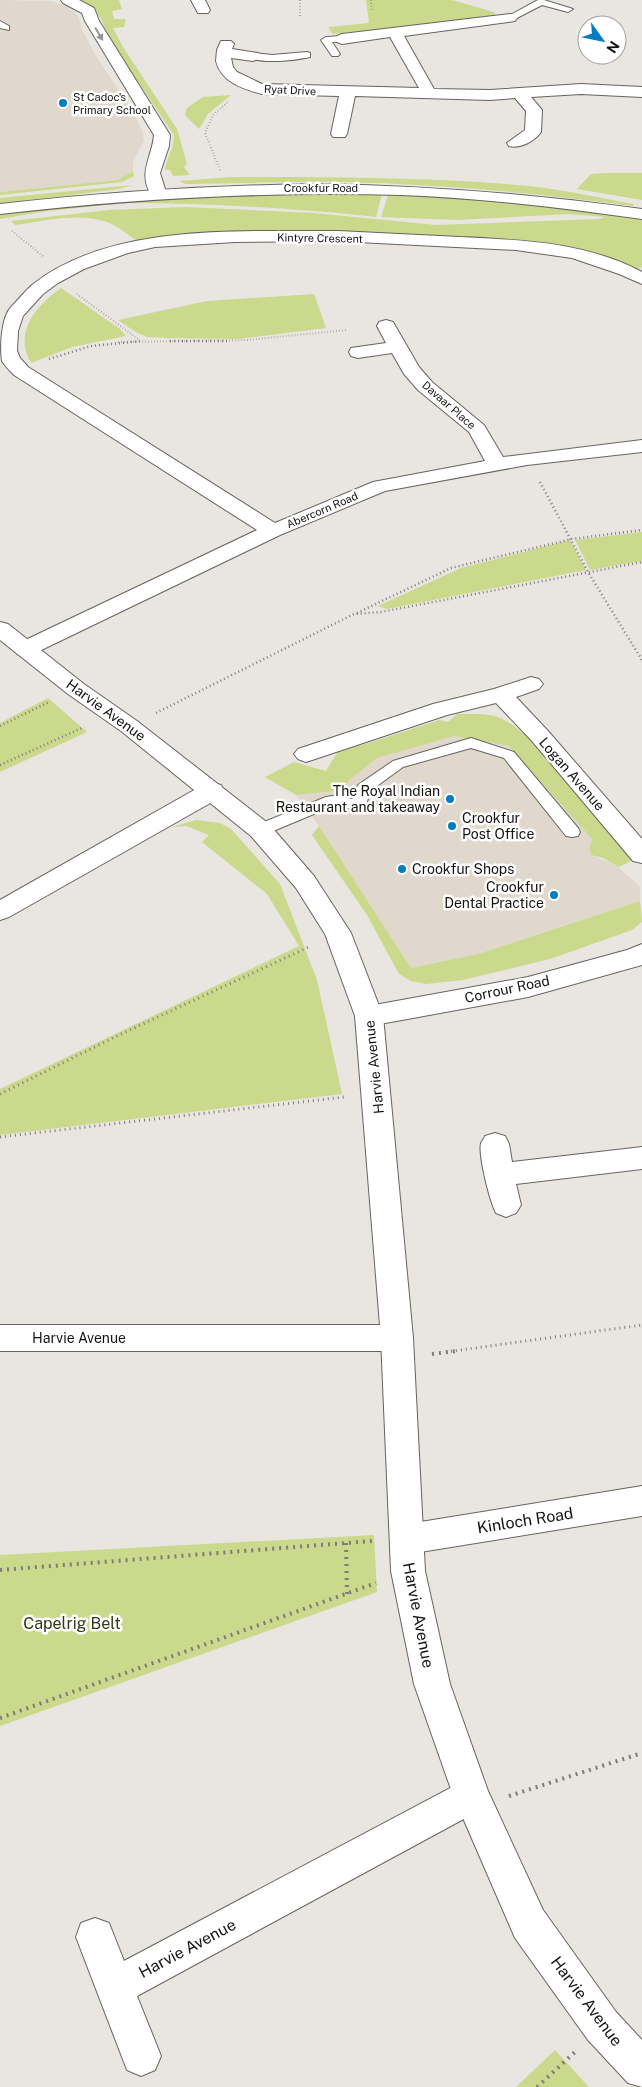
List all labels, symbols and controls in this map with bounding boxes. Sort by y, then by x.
north arrow [577,15,627,65]
one-way arrow [95,27,104,40]
text: N [603,38,623,56]
street label: Ryat Drive [264,83,316,97]
place label: St Cadoc's Primary School [73,91,151,116]
marker: St Cadoc's Primary School [57,97,69,109]
street label: Crookfur Road [284,182,358,194]
street label: Kintyre Crescent [277,231,363,245]
street label: Davaar Place [420,379,478,431]
street label: Abercorn Road [285,490,359,530]
street label: Harvie Avenue [63,676,149,744]
street label: Logan Avenue [536,734,608,814]
place label: The Royal Indian Restaurant and takeaway [276,783,441,815]
marker: The Royal Indian Restaurant and takeaway [444,793,456,805]
place label: Crookfur Post Office [462,810,534,842]
marker: Crookfur Post Office [446,820,458,832]
place label: Crookfur Shops [412,861,514,877]
marker: Crookfur Shops [396,863,408,875]
place label: Crookfur Dental Practice [444,879,544,911]
marker: Crookfur Dental Practice [548,889,560,901]
street label: Corrour Road [463,972,551,1006]
street label: Harvie Avenue [361,1019,387,1115]
street label: Harvie Avenue [32,1330,126,1346]
street label: Kinloch Road [476,1504,575,1537]
street label: Harvie Avenue [399,1561,438,1670]
park label: Capelrig Belt [23,1614,121,1633]
street label: Harvie Avenue [135,1915,239,1982]
street label: Harvie Avenue [547,1953,626,2050]

